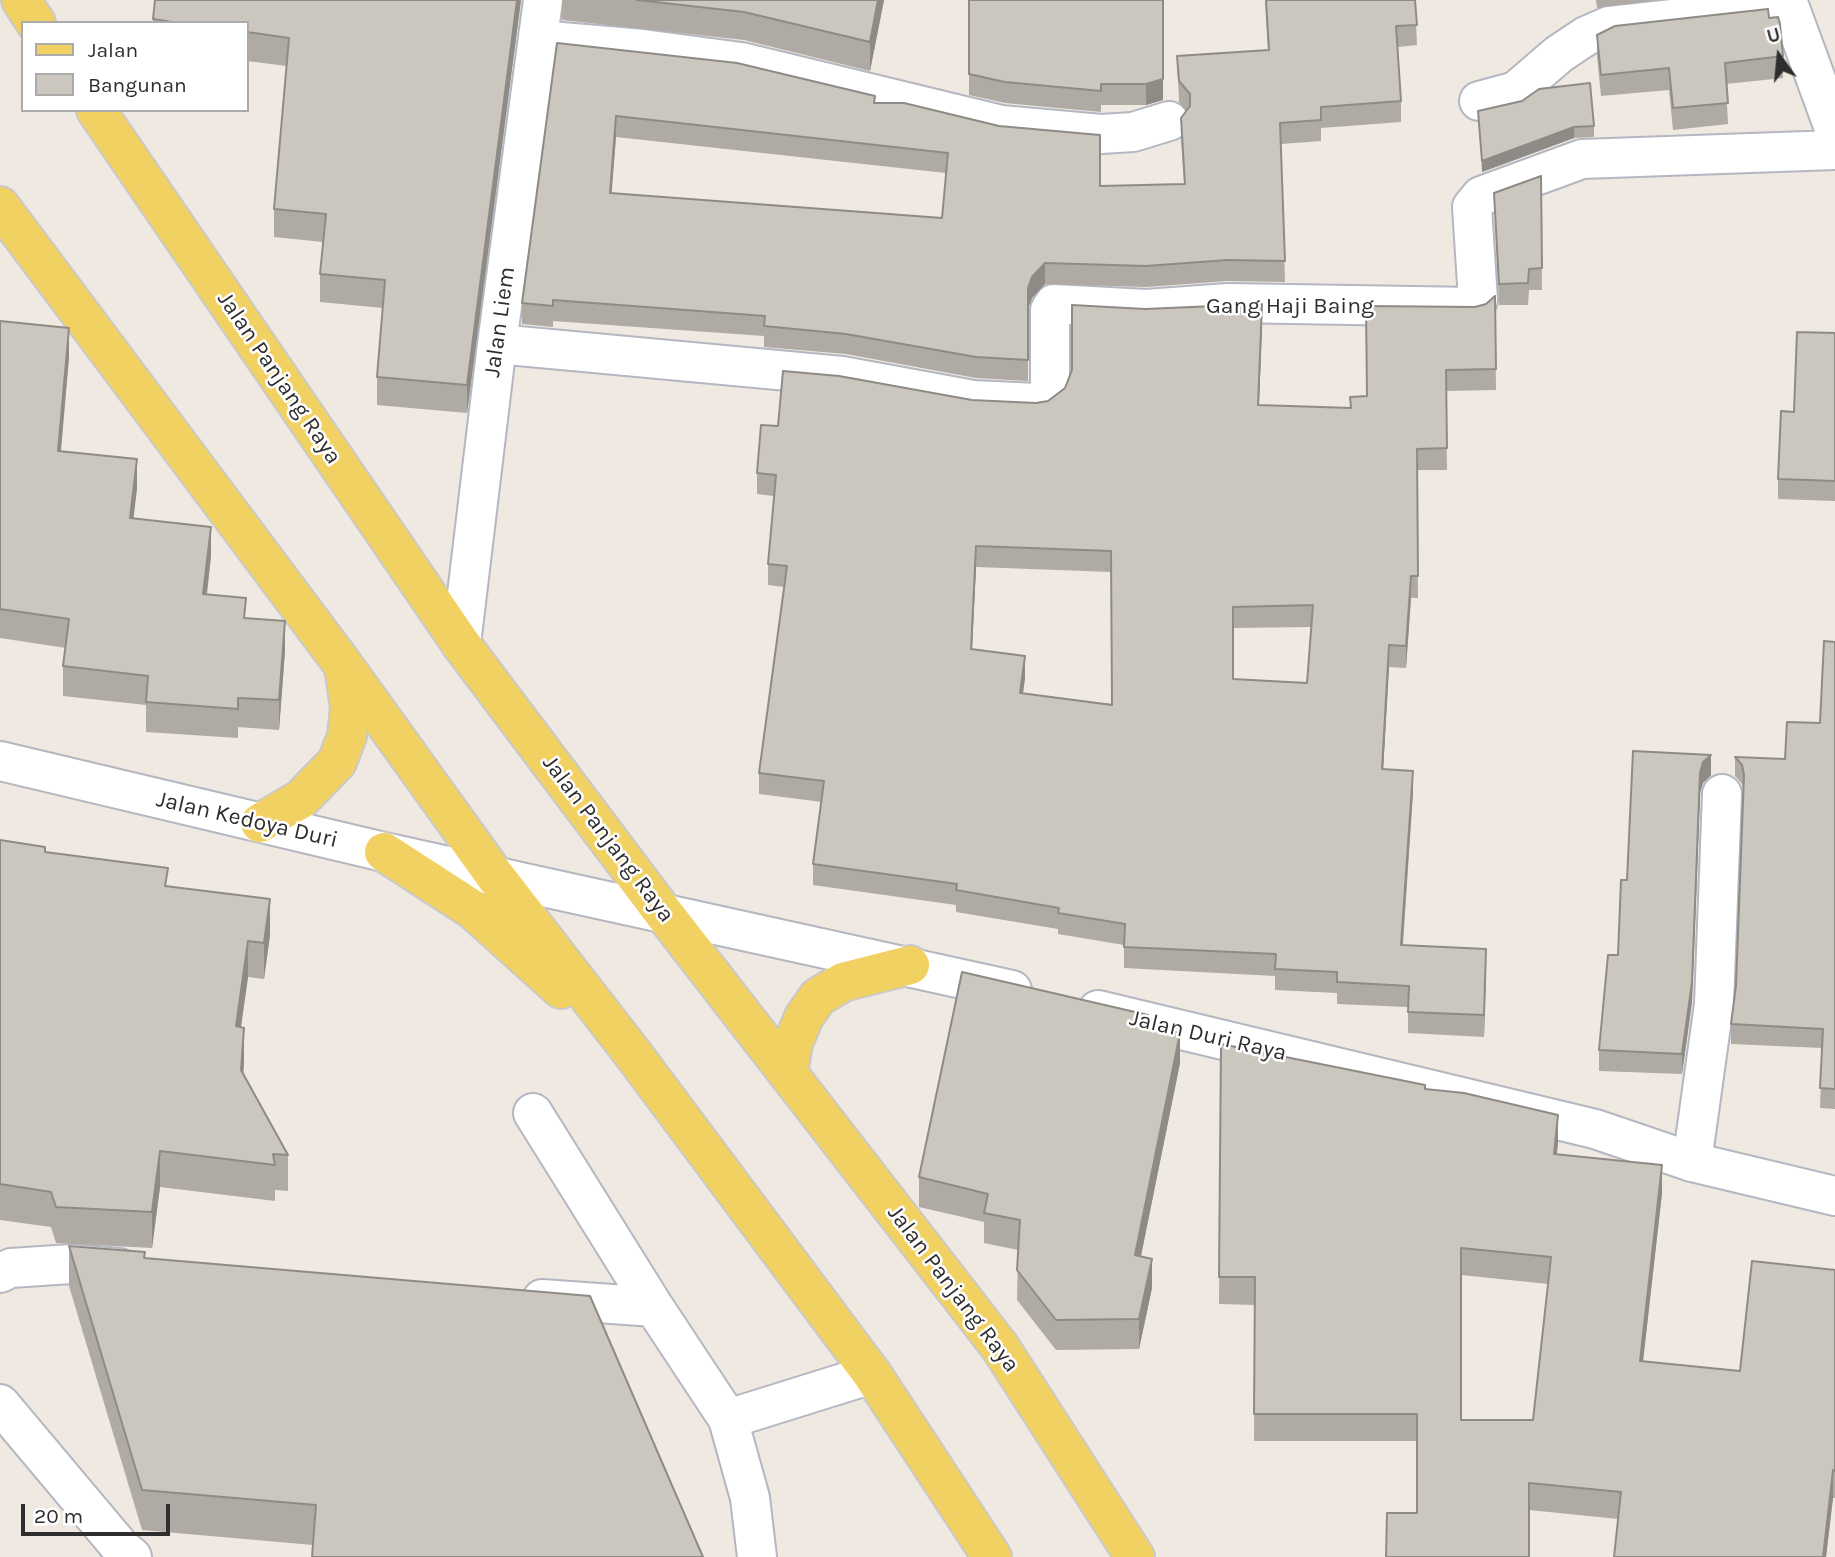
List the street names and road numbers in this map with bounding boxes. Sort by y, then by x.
street label: Jalan Liem [479,265,521,379]
street label: Jalan Panjang Raya [211,287,347,469]
street label: Gang Haji Baing [1206,292,1374,320]
street label: Jalan Panjang Raya [536,750,680,928]
street label: Jalan Kedoya Duri [154,786,340,854]
street label: Jalan Duri Raya [1127,1005,1289,1067]
street label: Jalan Panjang Raya [881,1200,1025,1378]

